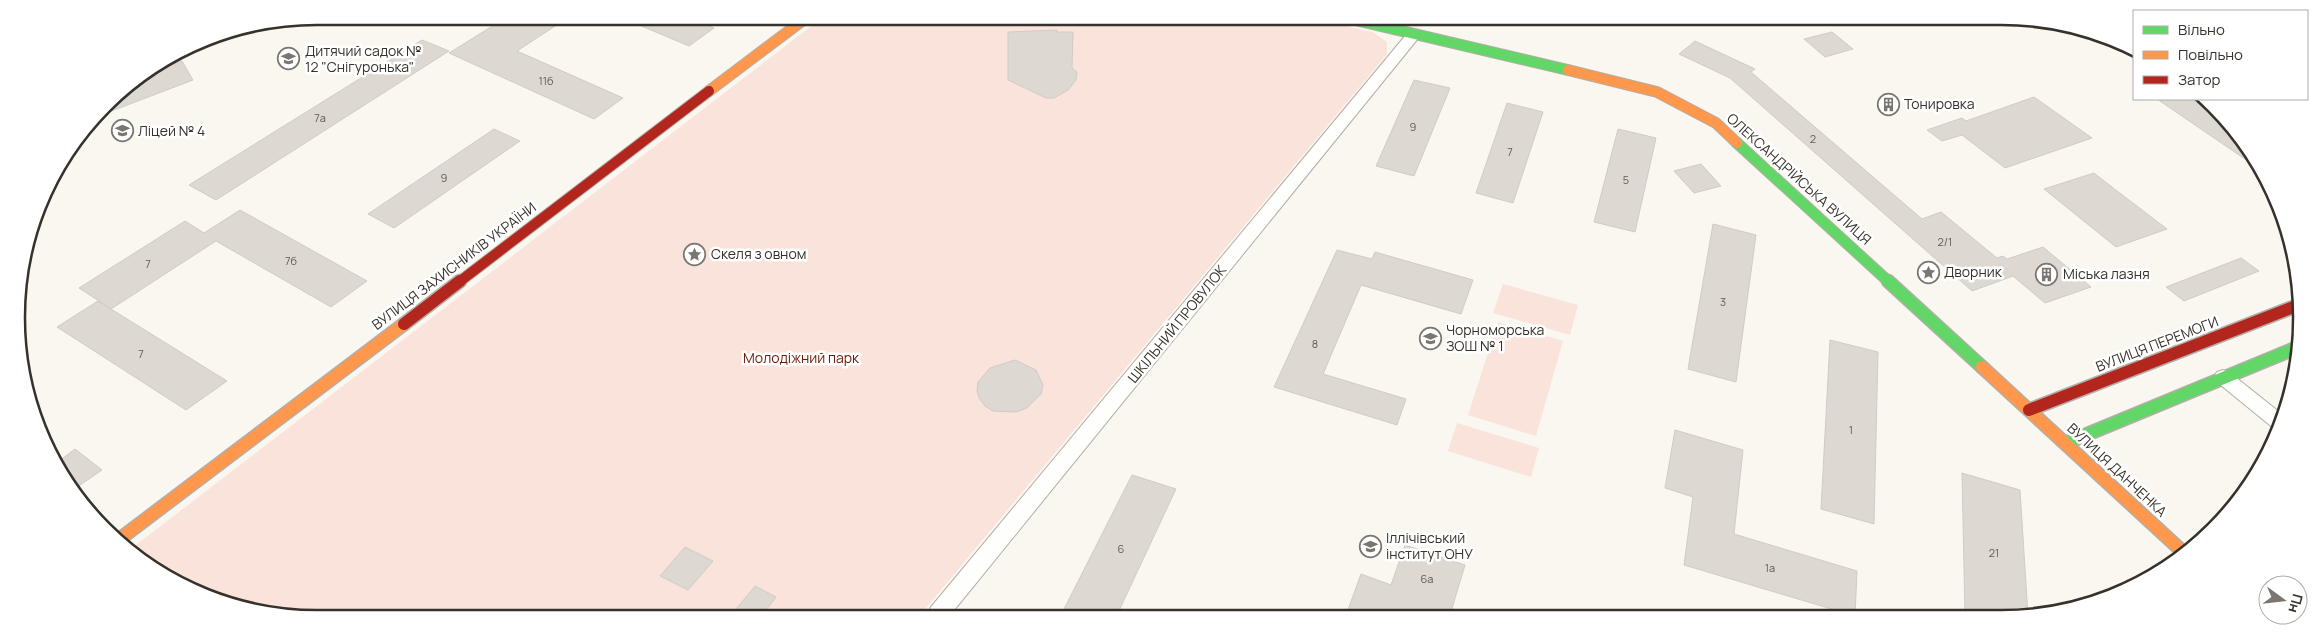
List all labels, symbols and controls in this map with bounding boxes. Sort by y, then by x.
legend [2133,10,2308,100]
text: Вільно [2178,19,2225,40]
place label: Дитячий садок № 12 "Снігуронька" [305,41,422,76]
text: Повільно [2178,44,2243,65]
school or university icon: Дитячий садок № 12 "Снігуронька" [277,47,301,71]
text: Затор [2178,69,2221,90]
house number: 11б [539,73,554,88]
building icon: Тонировка [1876,92,1900,116]
place label: Тонировка [1904,94,1975,113]
street label: ОЛЕКСАНДРІЙСЬКА ВУЛИЦЯ [1723,109,1876,249]
house number: 7а [314,110,326,125]
school or university icon: Ліцей № 4 [110,119,134,143]
house number: 9 [1410,119,1417,134]
place label: Ліцей № 4 [138,121,205,140]
house number: 2 [1810,131,1816,146]
house number: 7 [1507,144,1513,159]
house number: 9 [441,170,448,185]
house number: 5 [1623,172,1629,187]
street label: ВУЛИЦЯ ЗАХИСНИКІВ УКРАЇНИ [368,198,540,334]
house number: 2/1 [1938,234,1952,249]
place icon: Скеля з овном [683,242,707,266]
place label: Скеля з овном [711,244,806,263]
house number: 7б [285,253,297,268]
house number: 7 [145,256,151,271]
street label: ШКІЛЬНИЙ ПРОВУЛОК [1123,260,1231,387]
place icon: Дворник [1916,260,1940,284]
place label: Дворник [1944,262,2003,281]
building icon: Міська лазня [2035,262,2059,286]
place label: Міська лазня [2063,264,2150,283]
house number: 3 [1720,294,1726,309]
street label: ВУЛИЦЯ ПЕРЕМОГИ [2093,311,2221,376]
place label: Чорноморська ЗОШ № 1 [1446,320,1544,355]
school or university icon: Чорноморська ЗОШ № 1 [1418,326,1442,350]
house number: 8 [1312,336,1318,351]
house number: 7 [138,346,144,361]
park label: Молодіжний парк [743,348,860,367]
street label: ВУЛИЦЯ ДАНЧЕНКА [2064,419,2171,521]
house number: 1 [1849,422,1853,437]
place label: Іллічівський інститут ОНУ [1386,528,1473,563]
school or university icon: Іллічівський інститут ОНУ [1358,534,1382,558]
house number: 6 [1118,541,1125,556]
house number: 21 [1989,545,1999,560]
house number: 1а [1765,560,1775,575]
house number: 6а [1421,571,1433,586]
north arrow [2258,575,2308,625]
text: Пн [2284,592,2308,615]

